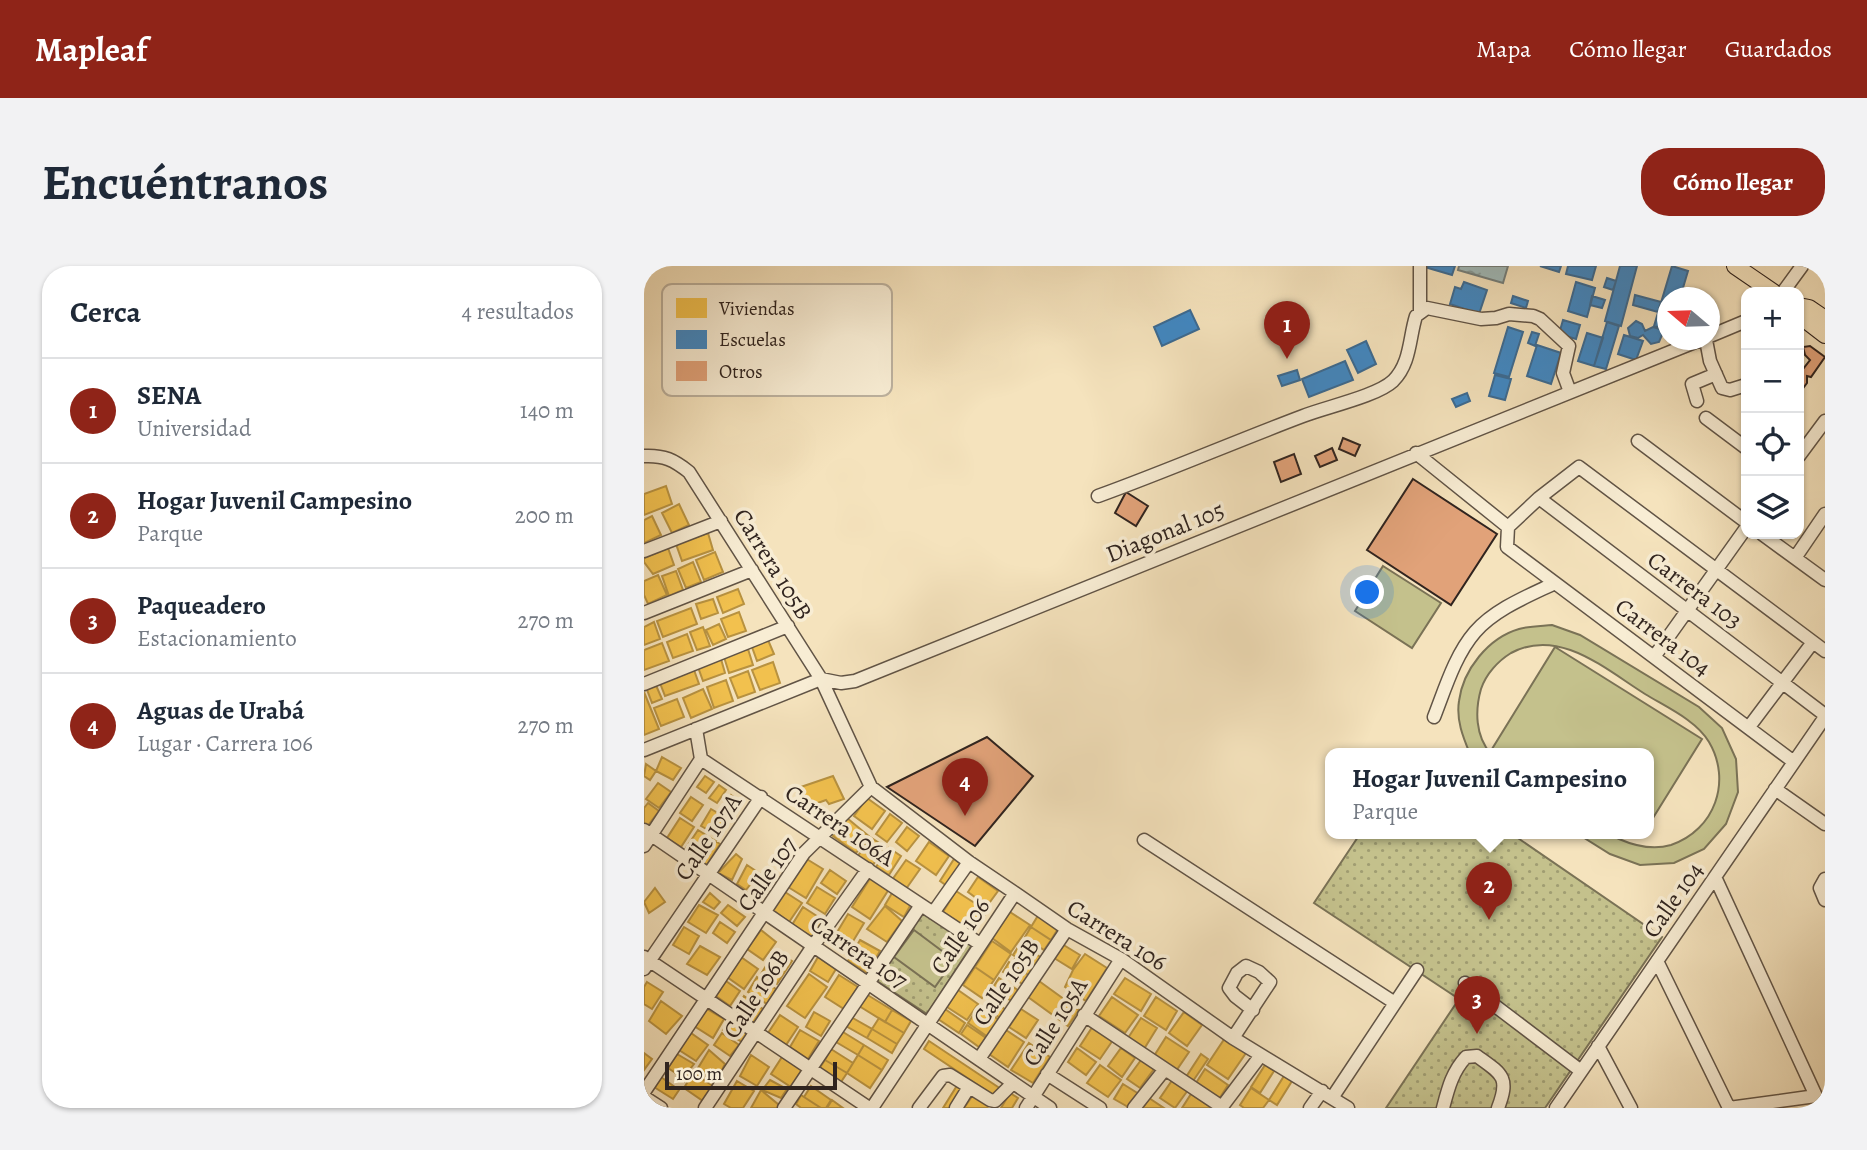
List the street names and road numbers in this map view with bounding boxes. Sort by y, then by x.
street label: Diagonal 105 [1101,494,1229,570]
street label: Carrera 105B [726,502,820,626]
street label: Carrera 103 [1641,544,1749,636]
street label: Carrera 104 [1609,591,1717,684]
street label: Carrera 106A [779,776,902,874]
street label: Calle 107A [667,786,749,887]
street label: Calle 107 [730,829,805,918]
street label: Calle 104 [1635,856,1711,944]
street label: Calle 106 [923,892,997,980]
street label: Carrera 106 [1061,892,1173,978]
street label: Carrera 107 [804,908,915,997]
street label: Calle 105B [965,932,1047,1032]
street label: Calle 106B [715,943,797,1045]
street label: Calle 105A [1015,971,1095,1072]

